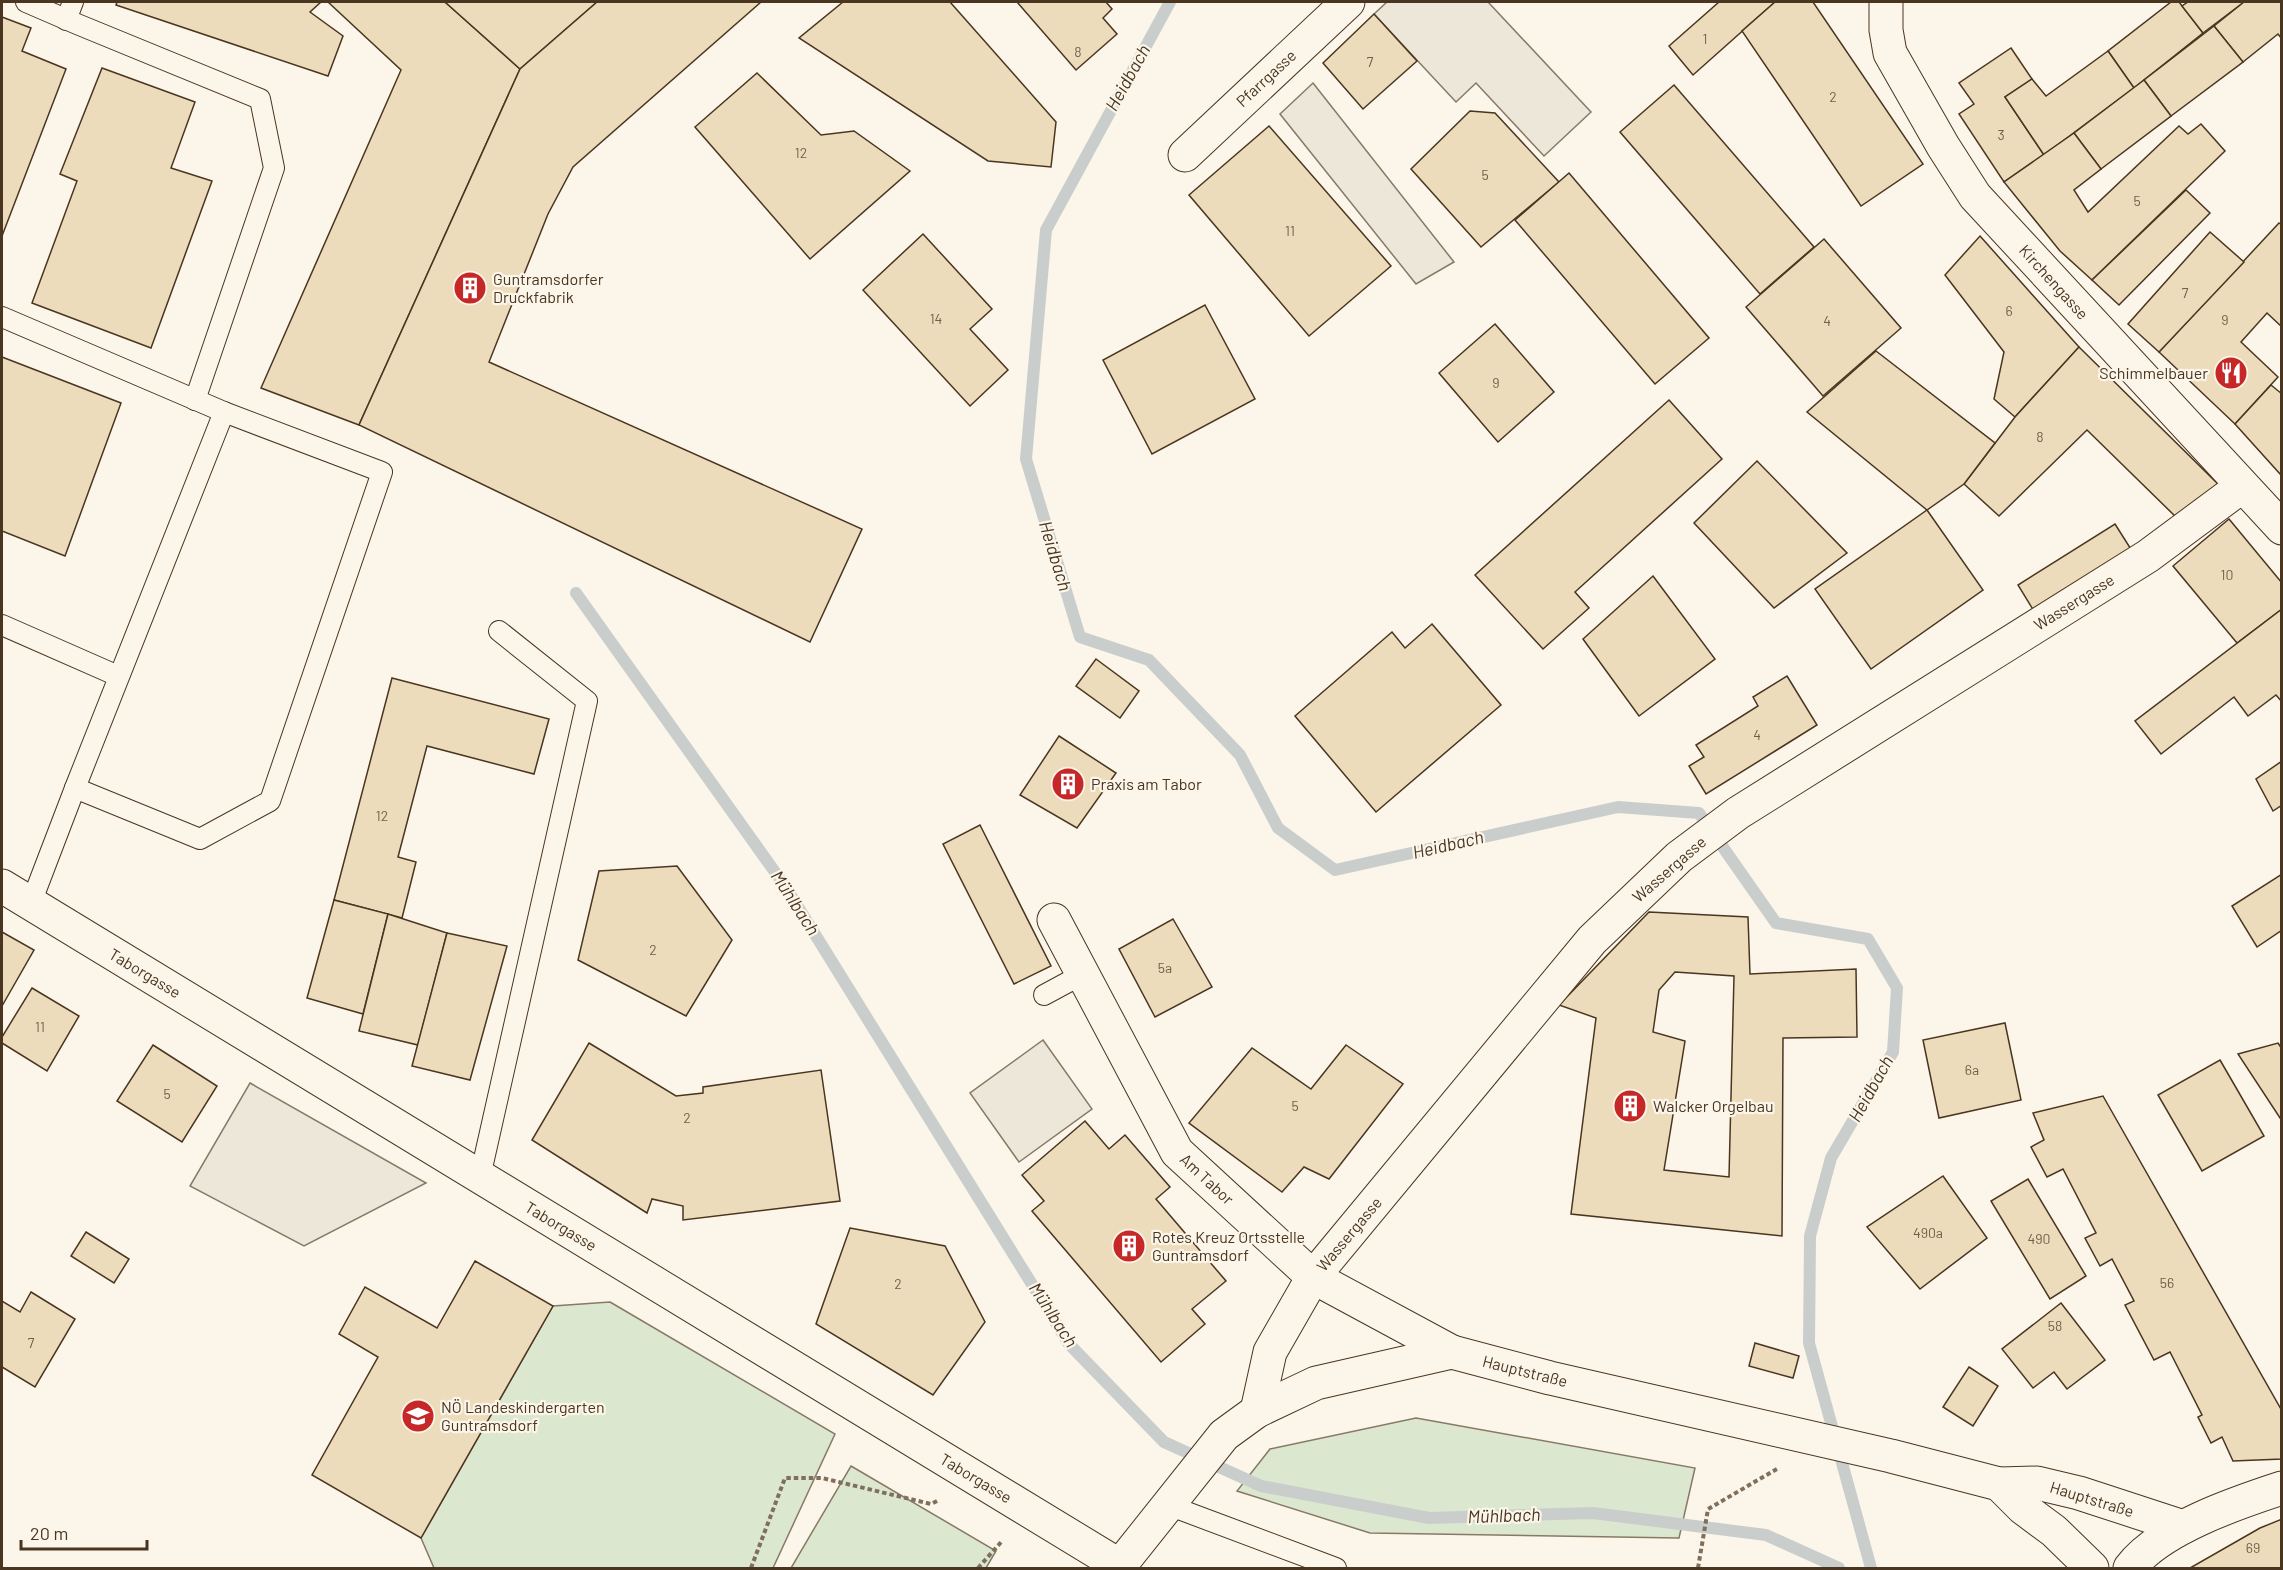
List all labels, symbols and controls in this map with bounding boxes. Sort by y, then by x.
house number: 1 [1703,30,1707,47]
water label: Heidbach [1100,41,1154,114]
house number: 8 [1074,43,1082,60]
street label: Pfarrgasse [1232,45,1300,110]
house number: 7 [1367,53,1374,70]
house number: 2 [1829,88,1837,105]
house number: 3 [1997,126,2005,143]
house number: 12 [795,144,807,161]
house number: 5 [1481,166,1489,183]
house number: 5 [2133,192,2141,209]
house number: 11 [1285,222,1295,239]
street label: Kirchengasse [2016,240,2093,323]
place label: Guntramsdorfer Druckfabrik [493,269,604,306]
building icon: Guntramsdorfer Druckfabrik [452,270,488,306]
house number: 7 [2182,284,2189,301]
house number: 6 [2005,302,2013,319]
house number: 14 [930,310,942,327]
house number: 9 [2221,311,2229,328]
house number: 4 [1823,312,1831,329]
restaurant icon: Schimmelbauer [2213,355,2249,391]
place label: Schimmelbauer [2099,363,2208,382]
house number: 9 [1492,374,1500,391]
house number: 8 [2036,428,2044,445]
water label: Heidbach [1035,518,1077,593]
house number: 10 [2221,566,2233,583]
street label: Wassergasse [2030,569,2117,634]
house number: 4 [1753,726,1761,743]
building icon: Praxis am Tabor [1050,766,1086,802]
place label: Praxis am Tabor [1091,774,1202,793]
house number: 12 [376,807,388,824]
water label: Heidbach [1410,825,1485,863]
street label: Wassergasse [1628,832,1709,906]
water label: Mühlbach [767,866,825,939]
house number: 2 [649,941,657,958]
street label: Taborgasse [106,944,185,1001]
house number: 5a [1158,959,1172,976]
house number: 11 [35,1018,45,1035]
water label: Heidbach [1843,1052,1897,1125]
house number: 6a [1965,1061,1979,1078]
house number: 5 [163,1085,171,1102]
building icon: Walcker Orgelbau [1612,1088,1648,1124]
place label: Walcker Orgelbau [1653,1096,1774,1115]
house number: 5 [1291,1097,1299,1114]
house number: 2 [683,1109,691,1126]
street label: Am Tabor [1177,1149,1238,1208]
street label: Wassergasse [1312,1193,1385,1275]
street label: Taborgasse [522,1197,601,1254]
house number: 490a [1913,1224,1943,1241]
place label: Rotes Kreuz Ortsstelle Guntramsdorf [1152,1227,1305,1264]
building icon: Rotes Kreuz Ortsstelle Guntramsdorf [1111,1228,1147,1264]
house number: 490 [2028,1230,2050,1247]
house number: 56 [2160,1274,2174,1291]
house number: 2 [894,1275,902,1292]
water label: Mühlbach [1025,1278,1083,1351]
house number: 58 [2048,1317,2062,1334]
house number: 7 [28,1334,35,1351]
street label: Hauptstraße [1481,1351,1570,1390]
place label: NÖ Landeskindergarten Guntramsdorf [441,1397,605,1434]
school or university icon: NÖ Landeskindergarten Guntramsdorf [400,1398,436,1434]
street label: Taborgasse [937,1449,1016,1506]
street label: Hauptstraße [2048,1477,2136,1520]
water label: Mühlbach [1467,1503,1541,1527]
scale bar [21,1513,147,1551]
text: 20 m [30,1522,68,1544]
house number: 69 [2246,1539,2260,1556]

